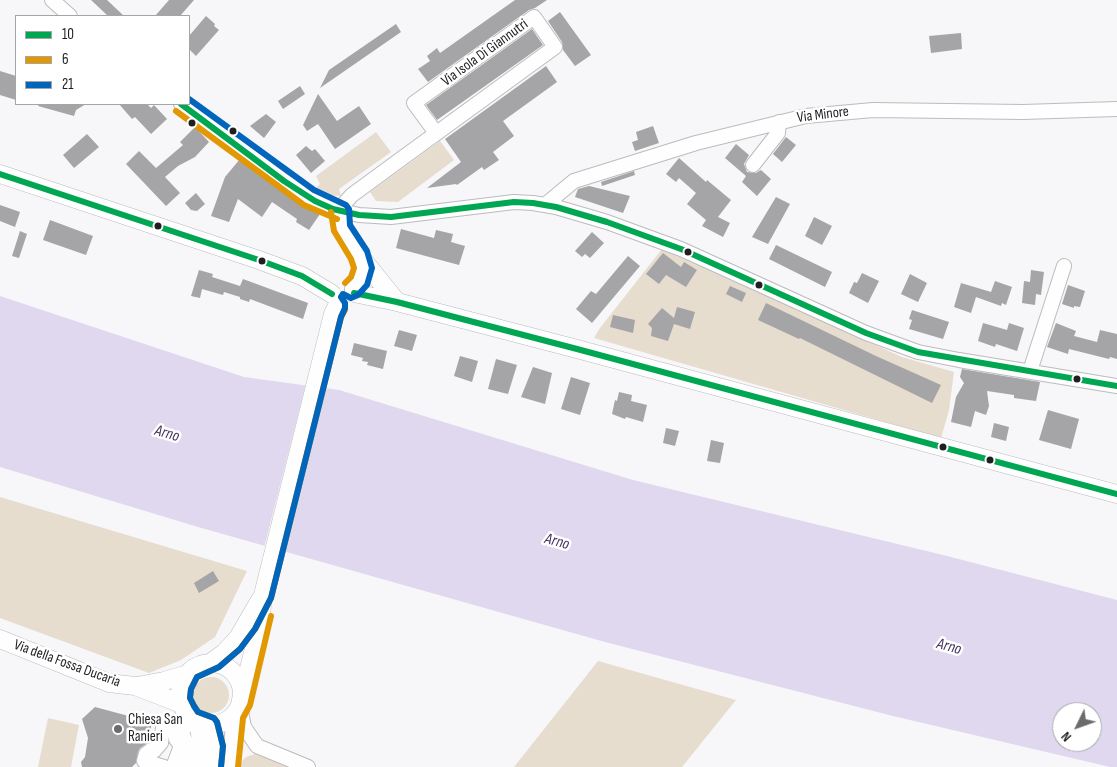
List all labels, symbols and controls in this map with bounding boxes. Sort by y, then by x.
legend [15,15,190,105]
street label: Via Isola Di Giannutri [438,16,532,90]
text: 10 [62,25,74,44]
text: 6 [62,50,69,69]
text: 21 [62,75,73,94]
street label: Via Minore [796,103,850,127]
unlabelled marker [187,118,197,128]
unlabelled marker [228,126,238,136]
unlabelled marker [153,221,163,231]
unlabelled marker [683,247,693,257]
unlabelled marker [257,256,267,266]
unlabelled marker [754,280,764,290]
unlabelled marker [1072,374,1082,384]
water label: Arno [152,421,182,447]
unlabelled marker [938,442,948,452]
unlabelled marker [985,455,995,465]
water label: Arno [543,530,571,554]
water label: Arno [935,635,963,659]
street label: Via della Fossa Ducaria [11,636,123,692]
north arrow [1052,702,1102,752]
place label: Chiesa San Ranieri [128,711,183,746]
marker: Chiesa San Ranieri [112,723,124,735]
text: N [1057,728,1075,745]

